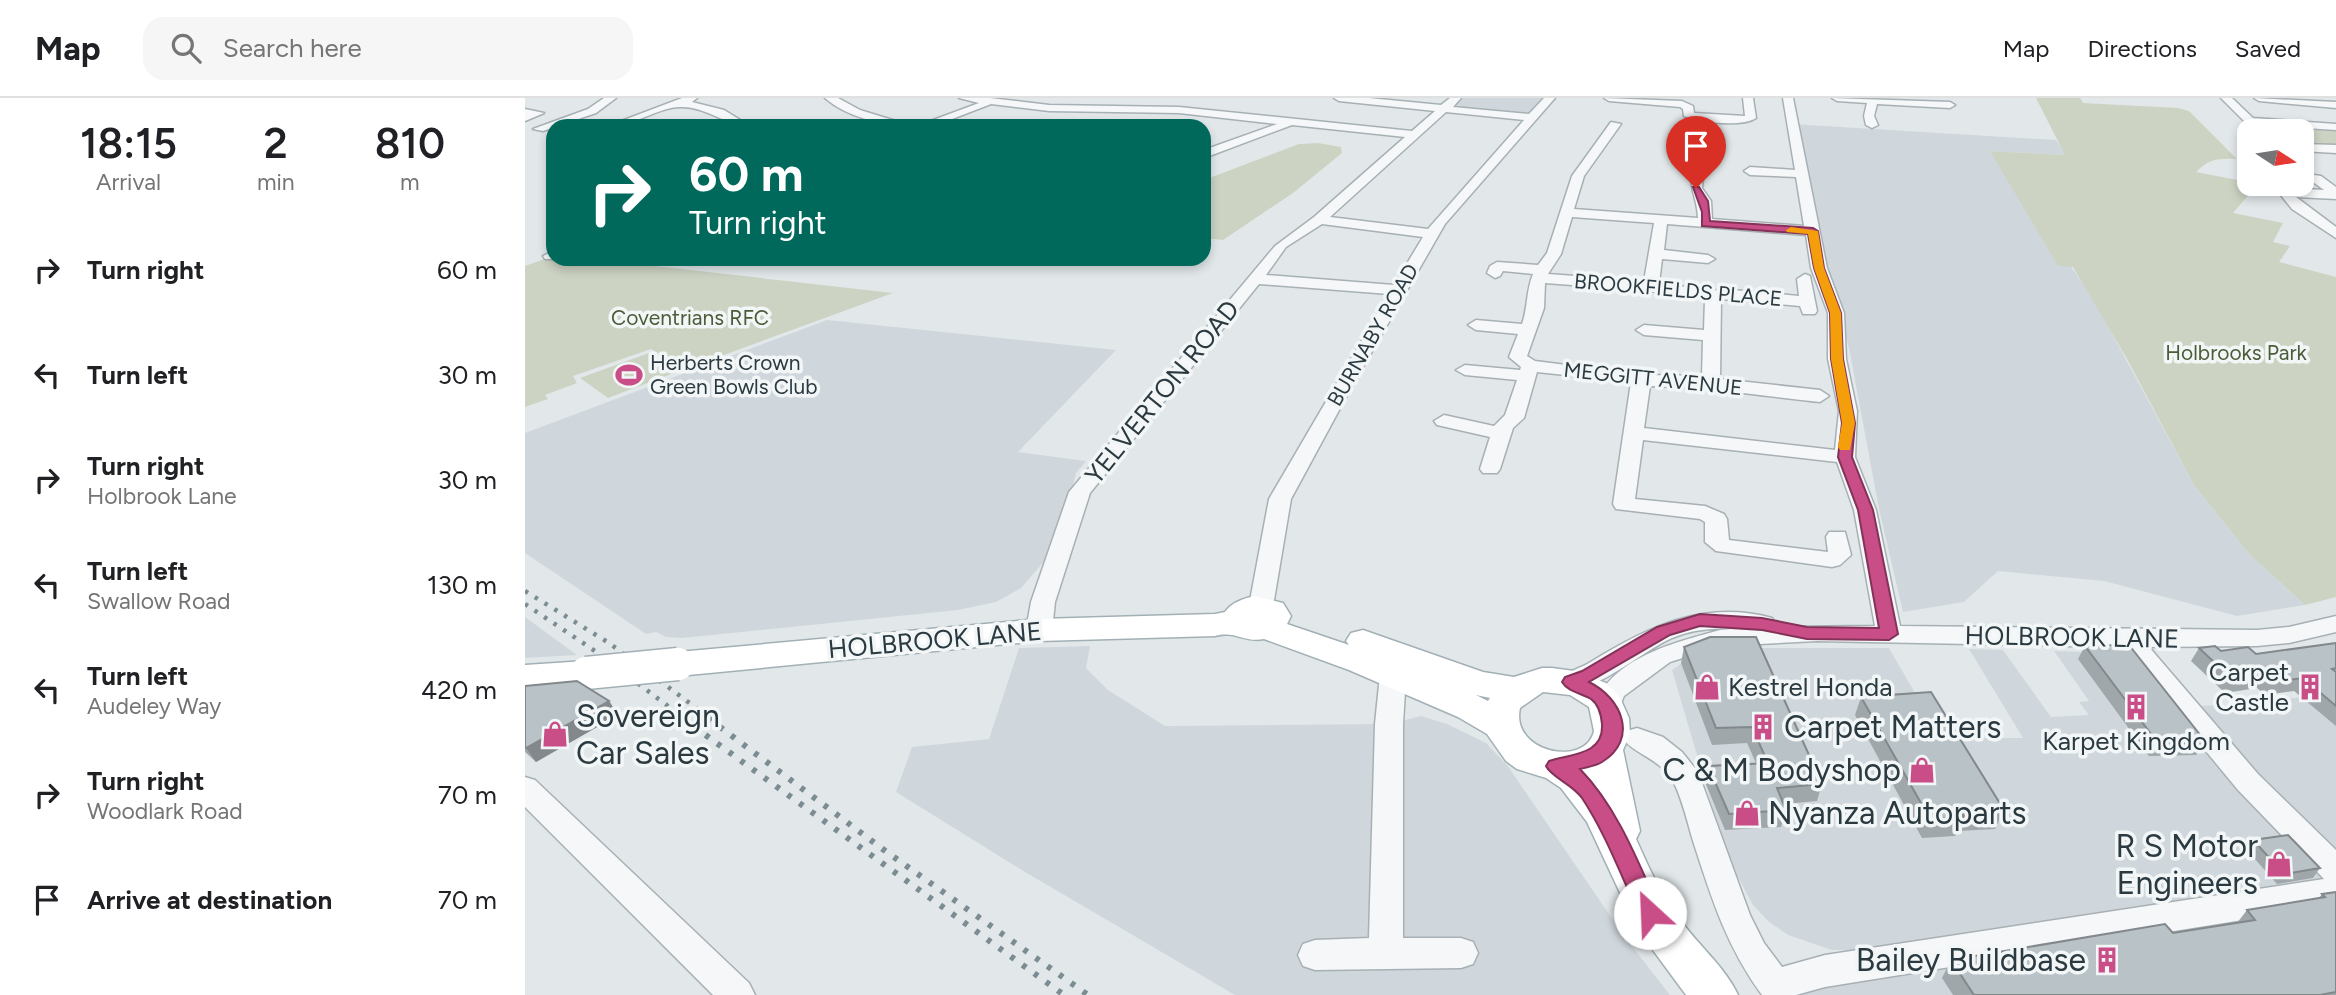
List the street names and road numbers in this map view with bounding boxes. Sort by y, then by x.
street label: BURNABY ROAD [1322,259,1423,410]
street label: BROOKFIELDS PLACE [1573,268,1783,311]
street label: YELVERTON ROAD [1078,294,1246,490]
street label: MEGGITT AVENUE [1562,357,1744,400]
street label: HOLBROOK LANE [827,615,1043,665]
street label: HOLBROOK LANE [1964,619,2180,655]

